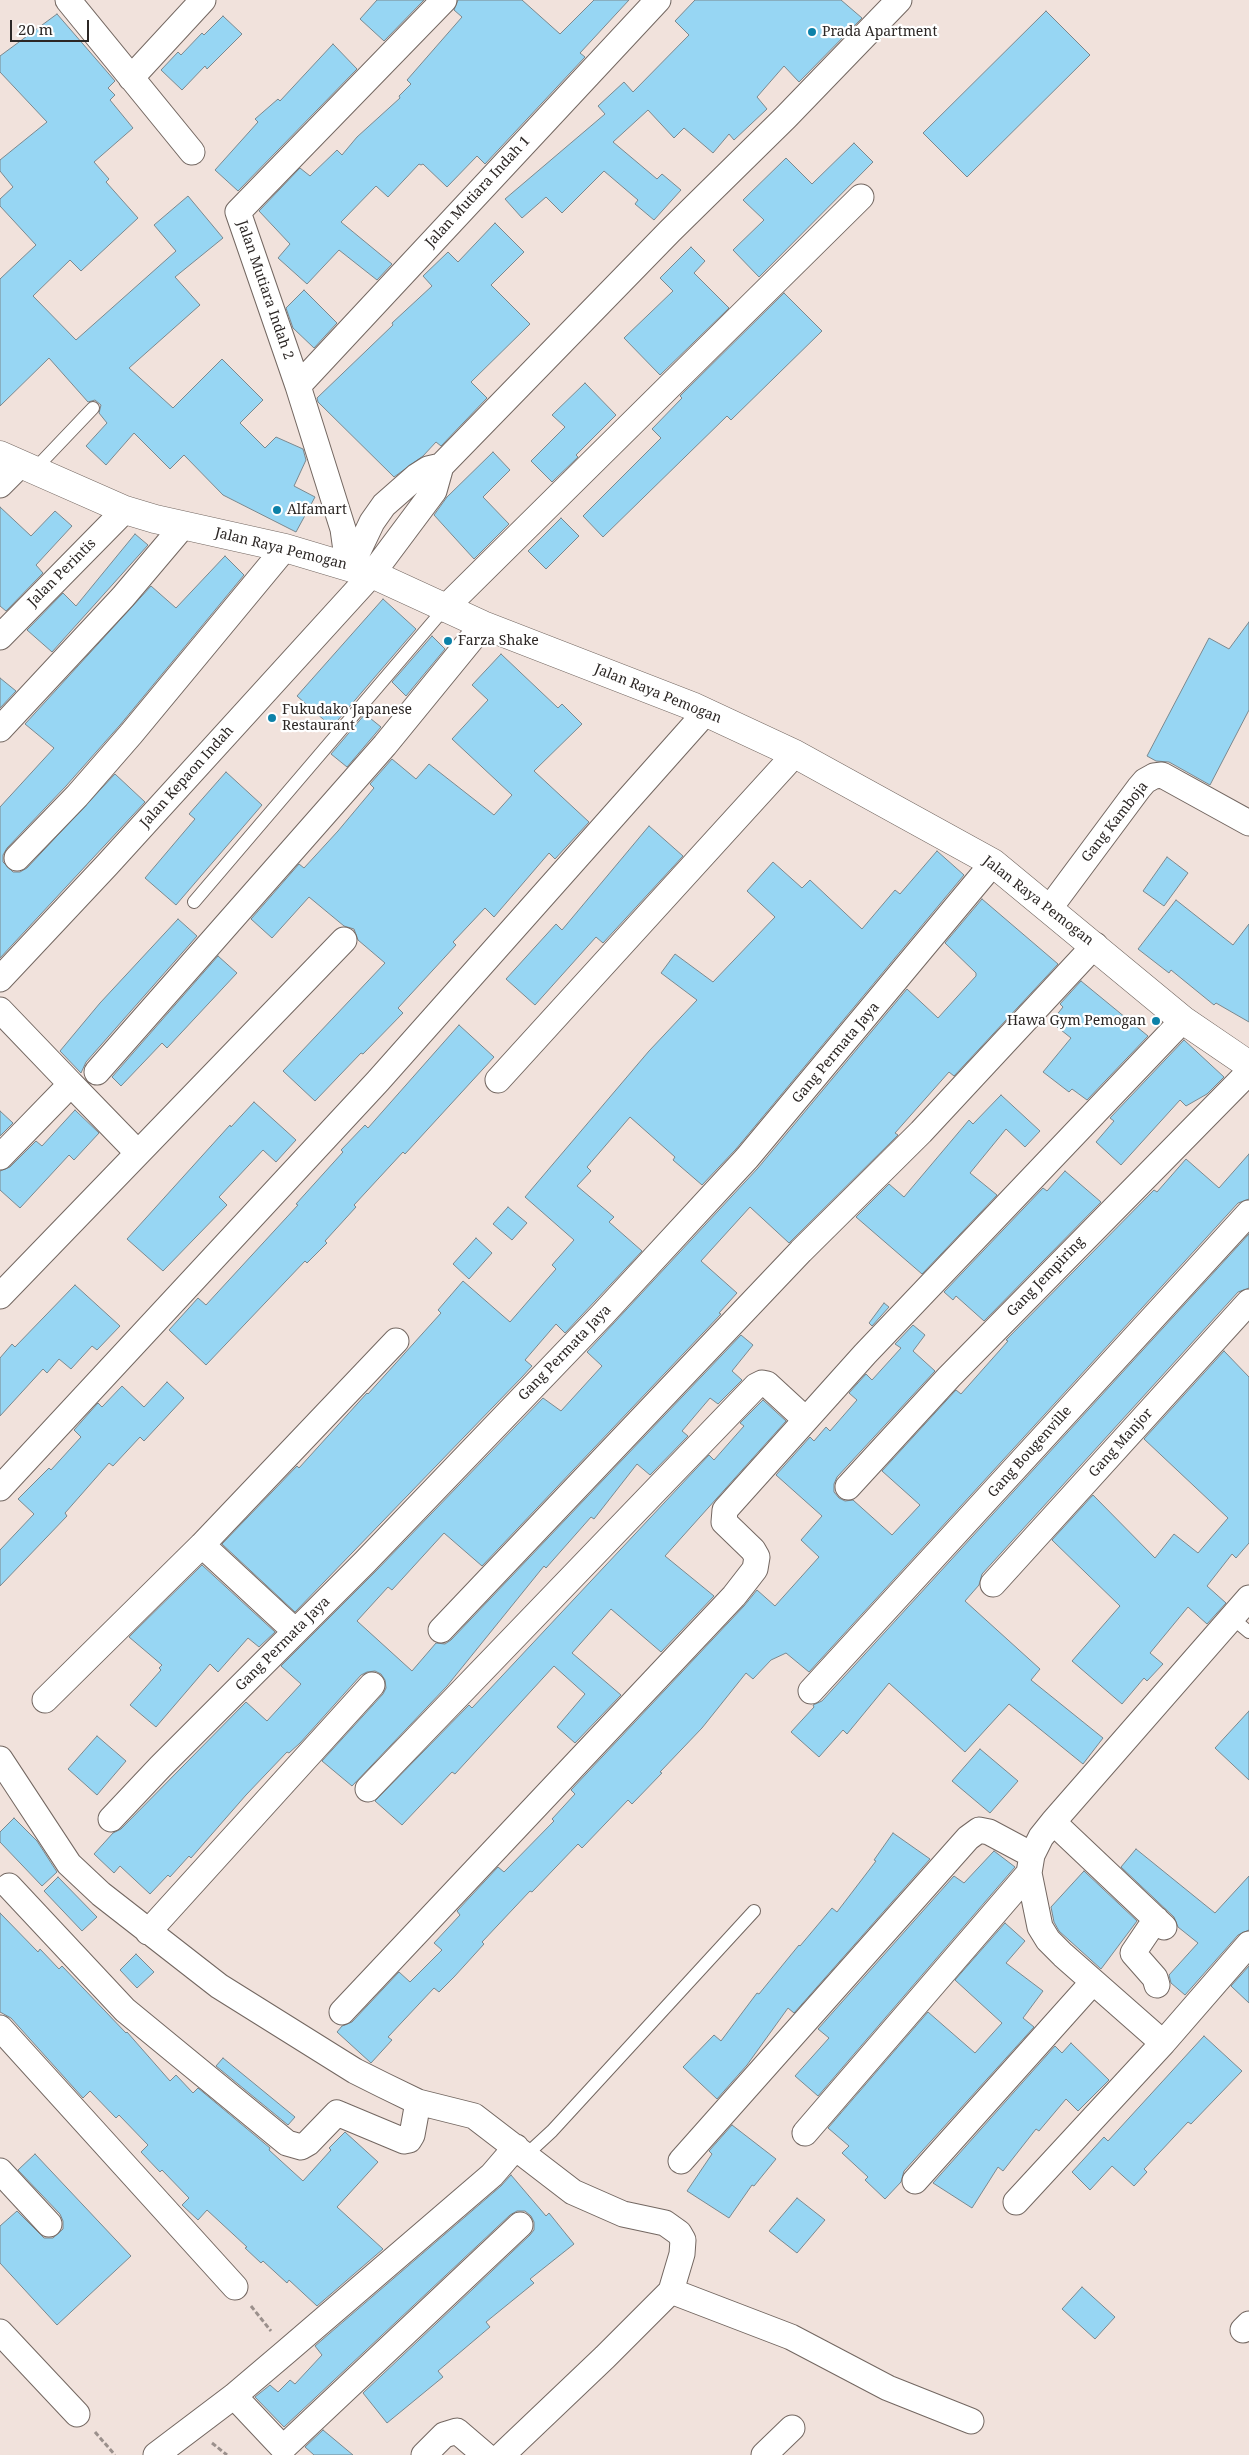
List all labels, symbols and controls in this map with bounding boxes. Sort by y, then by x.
scale bar [12,10,91,42]
text: 20 m [18,19,53,39]
place label: Prada Apartment [822,24,937,40]
marker: Prada Apartment [806,26,818,38]
street label: Jalan Mutiara Indah 1 [422,133,534,251]
street label: Jalan Mutiara Indah 2 [233,218,297,362]
place label: Alfamart [287,502,347,518]
marker: Alfamart [271,504,283,516]
street label: Jalan Raya Pemogan [213,524,349,574]
street label: Jalan Perintis [24,535,100,611]
place label: Farza Shake [458,633,539,649]
marker: Farza Shake [442,635,454,647]
street label: Jalan Raya Pemogan [592,661,724,727]
place label: Fukudako Japanese Restaurant [282,702,412,734]
marker: Fukudako Japanese Restaurant [266,712,278,724]
street label: Jalan Kepaon Indah [137,723,237,831]
street label: Gang Kamboja [1078,778,1152,866]
street label: Jalan Raya Pemogan [979,853,1097,949]
street label: Gang Permata Jaya [789,999,883,1107]
place label: Hawa Gym Pemogan [1007,1013,1146,1029]
marker: Hawa Gym Pemogan [1150,1015,1162,1027]
street label: Gang Jempiring [1004,1234,1088,1320]
street label: Gang Permata Jaya [515,1302,615,1404]
street label: Gang Bougenville [985,1403,1075,1501]
street label: Gang Manjor [1086,1405,1156,1481]
street label: Gang Permata Jaya [232,1593,334,1695]

